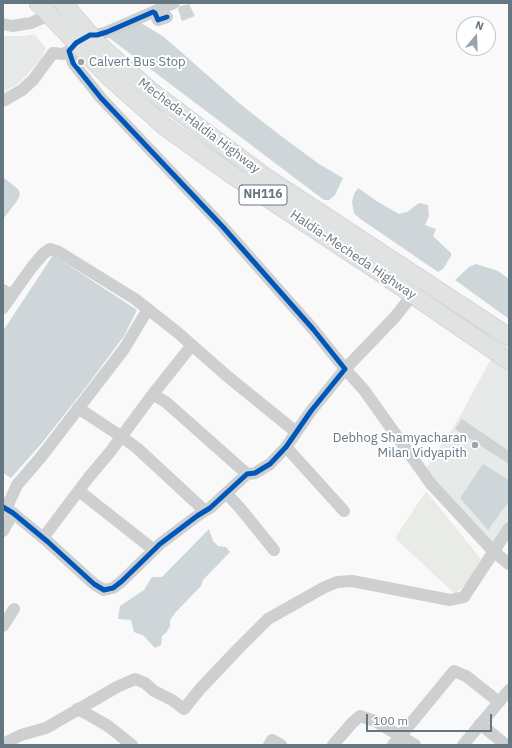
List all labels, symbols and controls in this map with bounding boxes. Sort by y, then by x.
north arrow [456,16,496,56]
text: N [474,18,486,34]
place label: Calvert Bus Stop [89,54,185,70]
marker: Calvert Bus Stop [76,57,86,67]
street label: Mecheda-Haldia Highway [135,75,263,177]
road number: NH116 [239,185,287,205]
street label: Haldia-Mecheda Highway [287,207,419,303]
place label: Debhog Shamyacharan Milan Vidyapith [333,430,467,461]
marker: Debhog Shamyacharan Milan Vidyapith [470,440,480,450]
scale bar [368,706,494,732]
text: 100 m [373,713,408,728]

